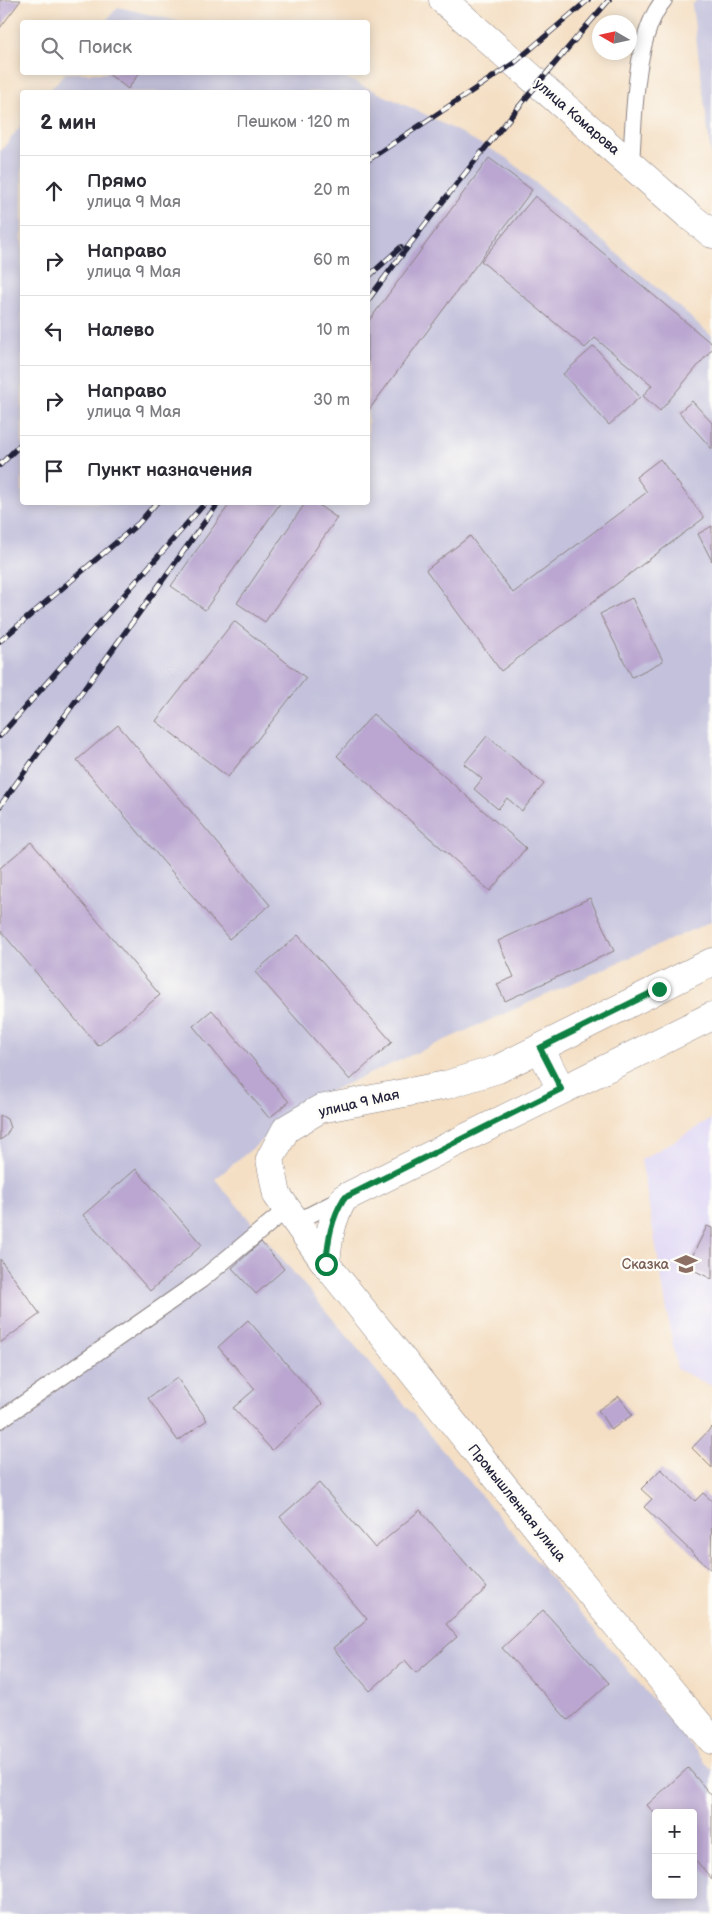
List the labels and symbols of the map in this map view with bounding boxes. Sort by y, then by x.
north arrow [592,15,637,60]
street label: улица Комарова [531,75,624,159]
route end [648,978,671,1001]
street label: улица 9 Мая [317,1085,401,1121]
school or university icon: Сказка [673,1251,699,1277]
route start [315,1253,338,1276]
place label: Сказка [622,1256,670,1273]
street label: Промышленная улица [464,1441,570,1566]

